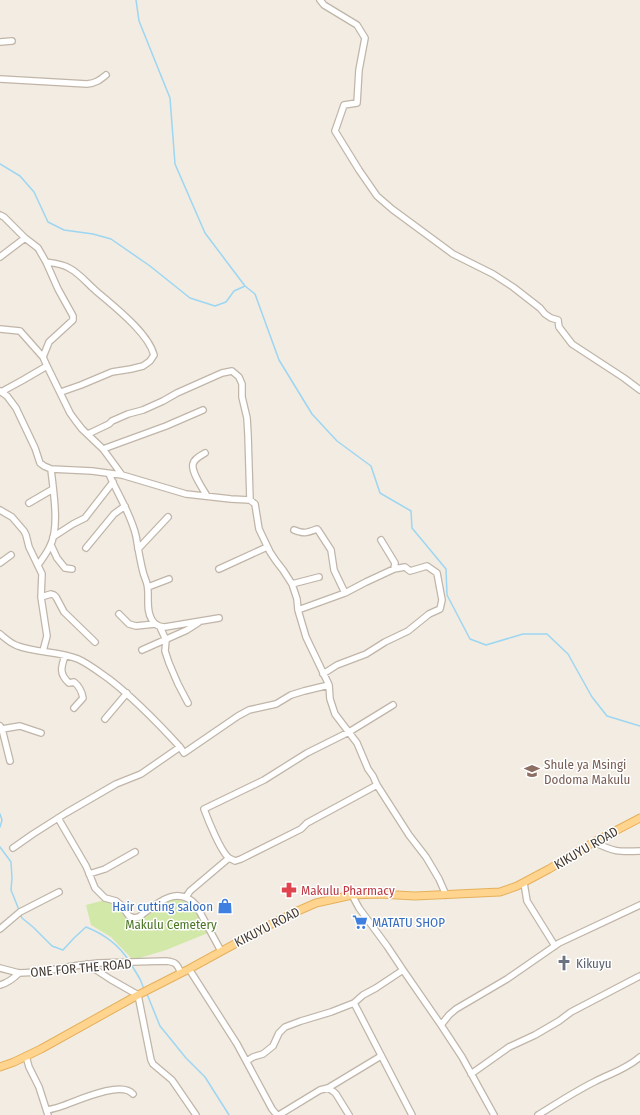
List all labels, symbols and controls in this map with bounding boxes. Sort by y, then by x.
place label: Shule ya Msingi Dodoma Makulu [544,757,630,787]
school or university icon: Shule ya Msingi Dodoma Makulu [523,762,541,780]
street label: KIKUYU ROAD [551,824,621,872]
pharmacy icon: Makulu Pharmacy [280,881,298,899]
place label: Makulu Pharmacy [301,883,395,898]
shop icon: Hair cutting saloon [216,897,234,915]
place label: Hair cutting saloon [112,899,213,914]
street label: KIKUYU ROAD [232,904,302,950]
supermarket icon: MATATU SHOP [351,913,369,931]
place label: MATATU SHOP [372,915,445,930]
park label: Makulu Cemetery [125,917,217,932]
church icon: Kikuyu [555,954,573,972]
street label: ONE FOR THE ROAD [30,956,132,980]
place label: Kikuyu [576,956,612,971]

